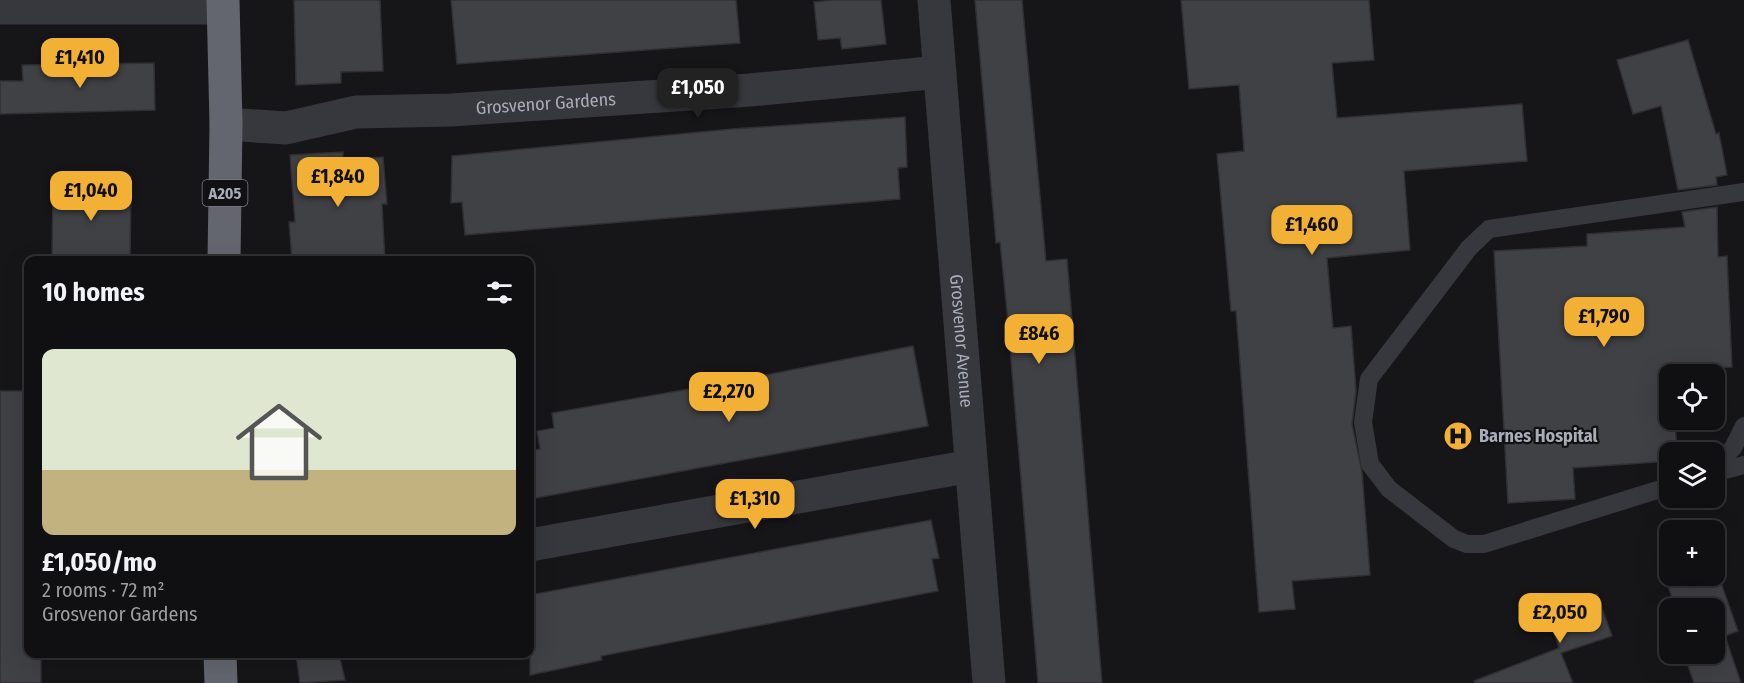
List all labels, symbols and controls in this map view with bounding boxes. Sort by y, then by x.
pin: £1,410 [31,38,129,89]
text: £1,410 [55,45,105,69]
pin: £1,050 [649,68,747,119]
text: £1,050 [671,75,725,99]
street label: Grosvenor Gardens [475,88,617,119]
pin: £1,840 [289,157,387,208]
text: £1,840 [311,164,365,188]
pin: £1,040 [42,171,140,222]
text: £1,040 [64,178,118,202]
road number: A205 [202,180,248,206]
pin: £1,460 [1263,205,1361,256]
text: £1,460 [1285,212,1339,236]
street label: Grosvenor Avenue [945,273,978,408]
icon: filters [483,276,516,309]
text: 10 homes [42,277,145,308]
pin: £1,790 [1555,297,1653,348]
text: £1,790 [1578,304,1630,328]
pin: £846 [1003,314,1075,365]
text: £846 [1019,321,1059,345]
map controls [1659,364,1725,664]
button: locate [1659,364,1725,430]
pin: £2,270 [680,372,778,423]
text: £2,270 [703,379,755,403]
icon: home [225,388,333,496]
hospital icon: Barnes Hospital [1442,420,1474,452]
place label: Barnes Hospital [1479,425,1597,447]
button: layers [1659,442,1725,508]
pin: £1,310 [706,479,804,530]
text: £1,310 [730,486,780,510]
button: + [1659,520,1725,586]
text: £1,050/mo [42,547,157,578]
text: 2 rooms · 72 m² [42,578,164,602]
pin: £2,050 [1511,593,1609,644]
button: − [1659,598,1725,664]
text: £2,050 [1533,600,1587,624]
text: Grosvenor Gardens [42,602,197,626]

